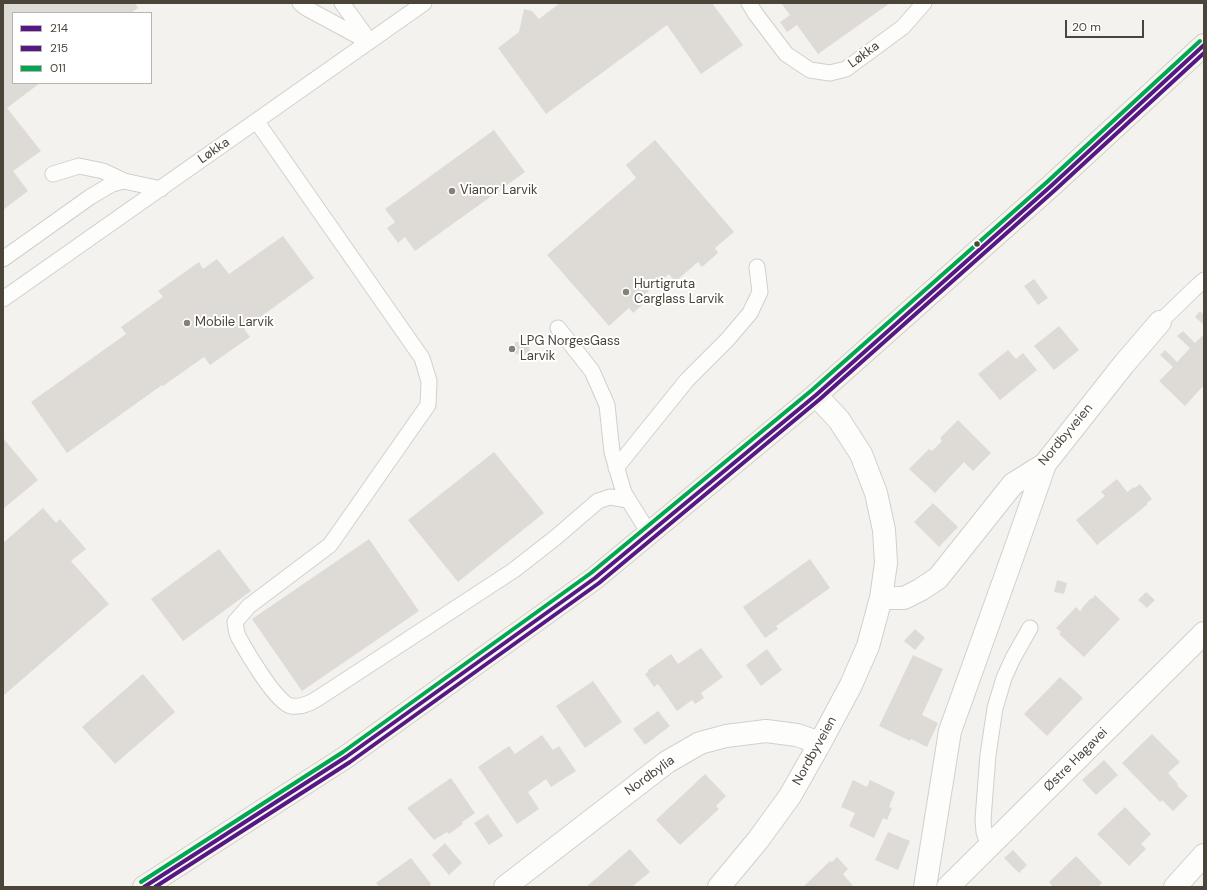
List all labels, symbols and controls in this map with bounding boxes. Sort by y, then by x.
legend [12,12,152,84]
scale bar [1067,12,1146,38]
text: 20 m [1072,19,1101,35]
text: 214 [50,20,68,36]
street label: Løkka [845,38,883,72]
text: 215 [50,40,68,56]
text: 011 [50,60,66,76]
street label: Løkka [195,135,233,167]
place label: Vianor Larvik [460,183,538,199]
marker: Vianor Larvik [447,186,457,196]
unlabelled marker [972,239,982,249]
place label: Hurtigruta Carglass Larvik [634,277,724,308]
marker: Hurtigruta Carglass Larvik [621,287,631,297]
place label: Mobile Larvik [195,315,274,331]
marker: Mobile Larvik [182,318,192,328]
place label: LPG NorgesGass Larvik [520,334,620,365]
marker: LPG NorgesGass Larvik [507,344,517,354]
street label: Nordbyveien [1036,401,1096,469]
street label: Nordbyveien [790,714,840,788]
street label: Østre Hagavei [1041,725,1111,795]
street label: Nordbylia [622,753,678,799]

